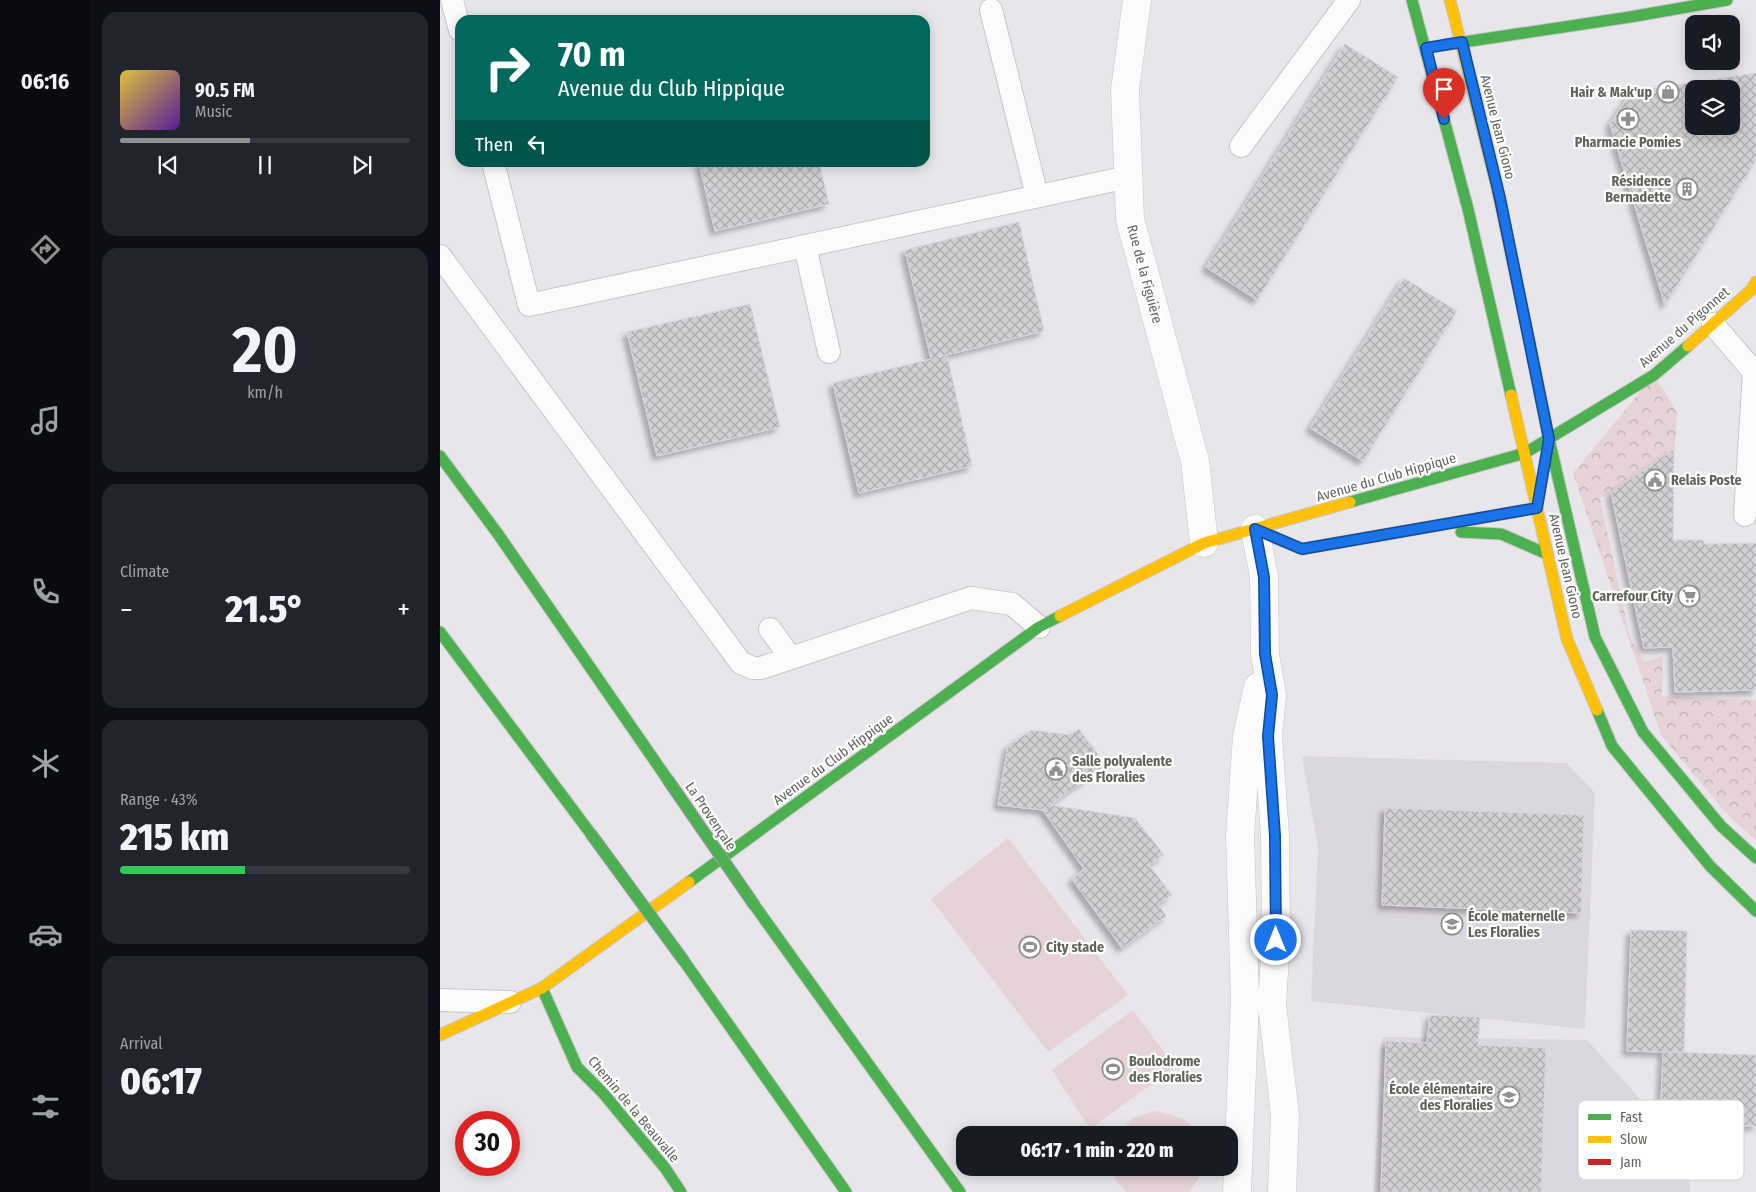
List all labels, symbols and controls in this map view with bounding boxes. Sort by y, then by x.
map controls [1685,15,1740,135]
button: sound [1685,15,1740,70]
text: 70 m [558,33,626,75]
icon: right [475,35,540,100]
text: 06:16 [21,68,69,95]
pin [1423,68,1465,119]
street label: Avenue Jean Giono [1476,73,1519,181]
text: Avenue du Club Hippique [558,75,785,102]
icon: arrive [1430,75,1458,103]
text: 90.5 FM [195,79,255,102]
shop icon: Hair & Mak'up [1656,80,1680,104]
button: layers [1685,80,1740,135]
place label: Hair & Mak'up [1570,84,1652,101]
text: Music [195,102,232,121]
pharmacy icon: Pharmacie Pomies [1616,107,1640,131]
icon: left [523,130,551,158]
text: Then [475,133,513,156]
place label: Pharmacie Pomies [1575,134,1681,151]
icon: previous [154,151,182,179]
icon: pause [251,151,279,179]
icon: next [348,151,376,179]
place label: Résidence Bernadette [1605,173,1671,206]
building icon: Résidence Bernadette [1675,177,1699,201]
street label: Rue de la Figuière [1123,223,1166,325]
icon: directions [28,232,63,267]
street label: Avenue du Pigonnet [1636,283,1733,371]
text: 20 [232,311,298,389]
text: km/h [247,383,283,402]
icon: music [28,403,63,438]
street label: Avenue du Club Hippique [1314,449,1458,506]
public building icon: Relais Poste [1643,468,1667,492]
place label: Relais Poste [1671,472,1742,489]
street label: Avenue Jean Giono [1545,512,1586,620]
text: Climate [120,562,169,581]
icon: phone [28,574,63,609]
supermarket icon: Carrefour City [1677,584,1701,608]
text: 21.5° [225,586,305,632]
place label: Carrefour City [1592,588,1673,605]
text: − [120,593,133,626]
text: + [397,593,410,626]
street label: Avenue du Club Hippique [770,710,897,809]
icon: climate [28,746,63,781]
place label: Salle polyvalente des Floralies [1072,753,1172,786]
public building icon: Salle polyvalente des Floralies [1044,757,1068,781]
street label: La Provençale [682,779,740,854]
text: Range · 43% [120,790,198,809]
text: 215 km [120,814,229,860]
place label: École maternelle Les Floralies [1468,907,1565,941]
school or university icon: École maternelle Les Floralies [1440,912,1464,936]
position arrow [1249,913,1301,965]
icon: car [28,917,63,952]
sports icon: City stade [1018,935,1042,959]
place label: City stade [1046,939,1104,956]
text: Arrival [120,1034,162,1053]
street label: Chemin de la Beauvalle [584,1053,683,1166]
place label: Boulodrome des Floralies [1129,1053,1202,1086]
sports icon: Boulodrome des Floralies [1101,1057,1125,1081]
text: 06:17 [120,1058,202,1104]
place label: École élémentaire des Floralies [1389,1080,1493,1114]
school or university icon: École élémentaire des Floralies [1497,1085,1521,1109]
icon: filters [28,1089,63,1124]
legend [1578,1100,1744,1180]
text: Fast [1620,1109,1643,1126]
speed limit sign: 30 [455,1111,520,1176]
text: Slow [1620,1131,1647,1148]
text: 06:17 · 1 min · 220 m [1021,1139,1173,1162]
text: Jam [1620,1154,1641,1171]

